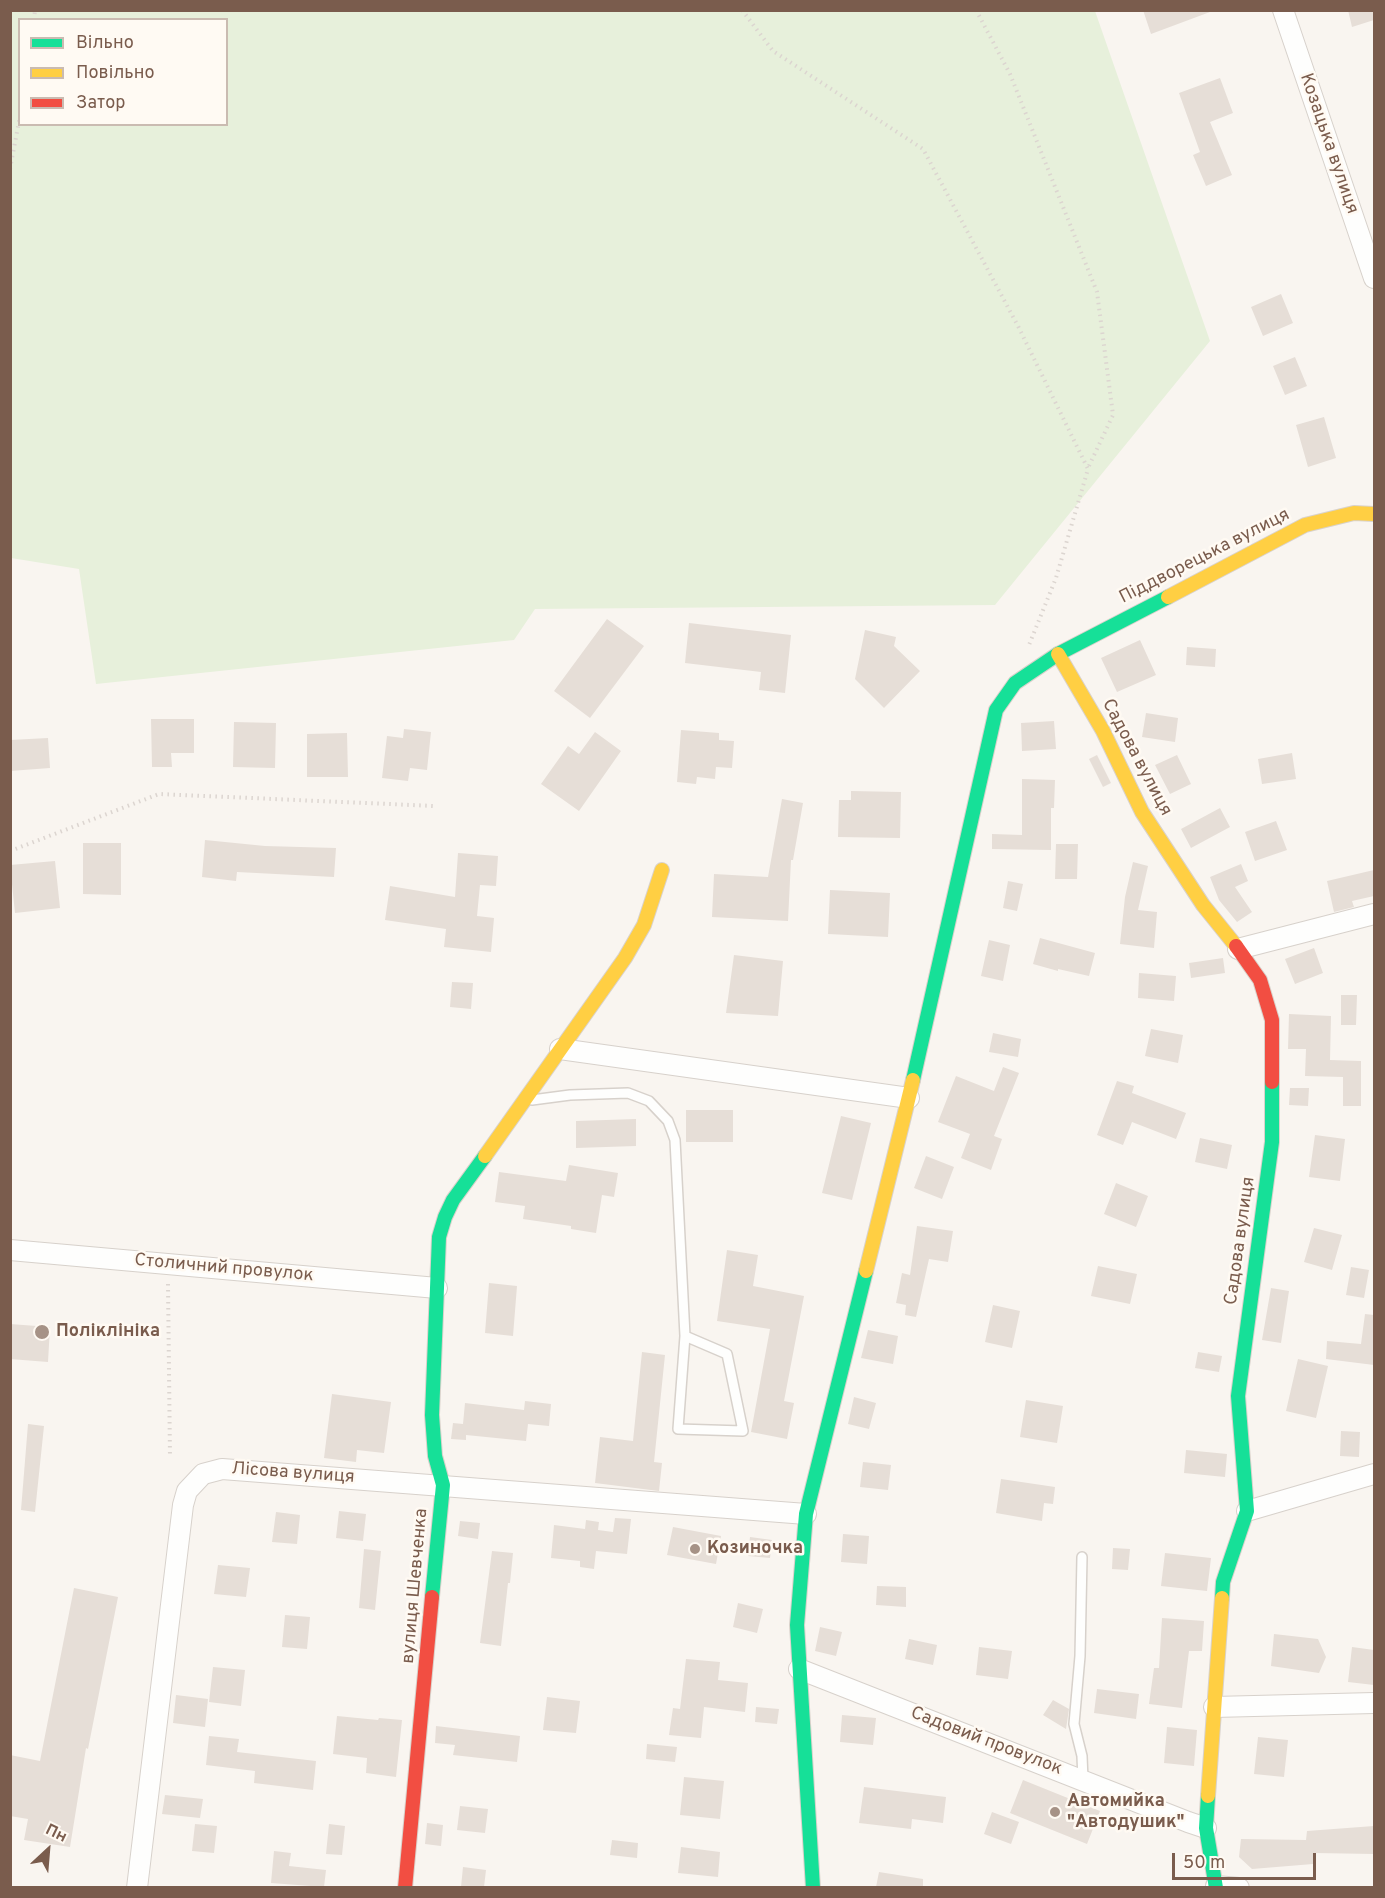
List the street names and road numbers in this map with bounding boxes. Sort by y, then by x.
street label: Козацька вулиця [1294,71,1362,217]
street label: Піддворецька вулиця [1116,505,1294,609]
street label: Садова вулиця [1096,696,1176,820]
street label: Садова вулиця [1221,1176,1261,1306]
street label: Столичний провулок [133,1250,315,1288]
street label: Лісова вулиця [231,1459,355,1489]
street label: вулиця Шевченка [398,1507,434,1665]
street label: Садовий провулок [907,1703,1065,1781]

